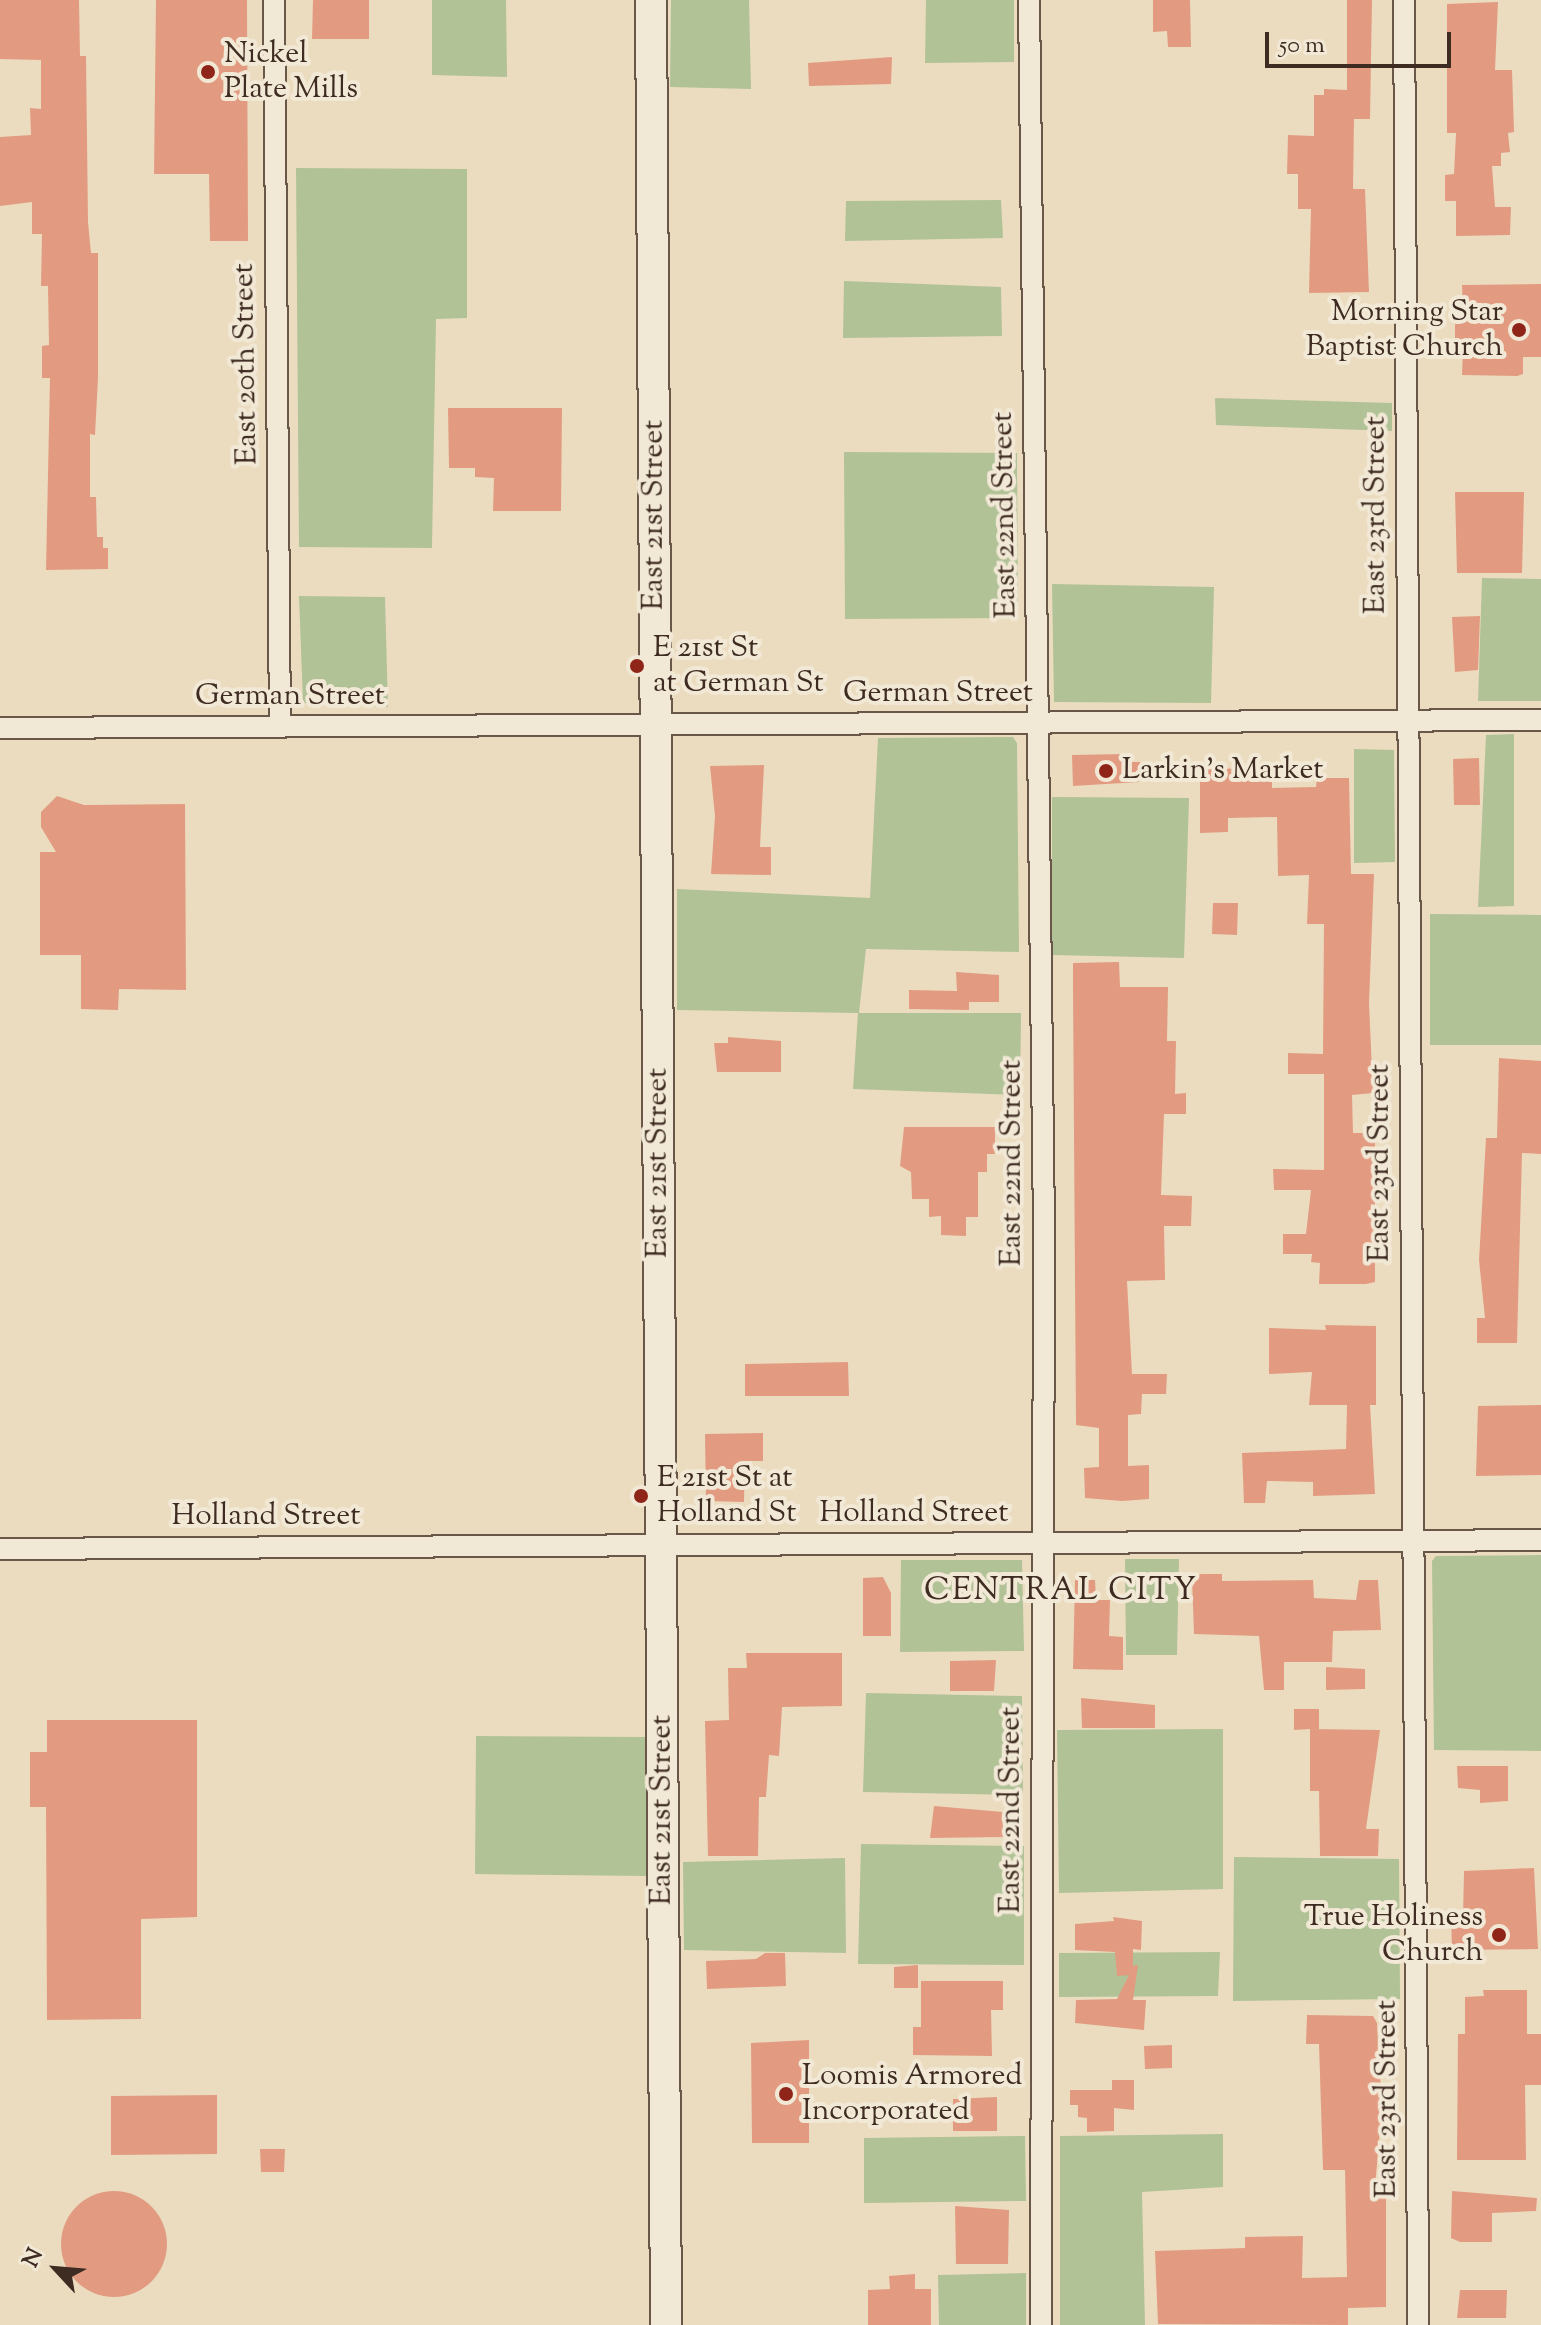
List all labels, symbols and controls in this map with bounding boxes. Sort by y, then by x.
scale bar [1269,16,1455,66]
text: 50 m [1279,29,1325,63]
place label: Nickel Plate Mills [224,37,358,108]
marker: Nickel Plate Mills [199,63,217,81]
street label: East 20th Street [227,263,267,465]
place label: Morning Star Baptist Church [1306,295,1503,366]
marker: Morning Star Baptist Church [1510,321,1528,339]
street label: East 22nd Street [986,411,1026,619]
street label: East 23rd Street [1359,416,1395,614]
street label: East 21st Street [637,420,673,610]
place label: E 21st St at German St [653,631,824,702]
marker: E 21st St at German St [628,657,646,675]
street label: German Street [843,676,1033,712]
street label: German Street [195,679,385,715]
place label: Larkin's Market [1122,753,1323,789]
marker: Larkin's Market [1097,762,1115,780]
street label: East 22nd Street [995,1060,1031,1266]
street label: East 23rd Street [1363,1064,1399,1262]
street label: East 21st Street [641,1068,677,1258]
place label: E 21st St at Holland St [657,1461,796,1532]
marker: E 21st St at Holland St [632,1487,650,1505]
street label: Holland Street [820,1496,1008,1532]
street label: Holland Street [172,1499,360,1535]
district label: CENTRAL CITY [924,1572,1198,1610]
street label: East 22nd Street [994,1707,1030,1913]
street label: East 21st Street [645,1715,681,1905]
place label: True Holiness Church [1304,1900,1483,1970]
marker: True Holiness Church [1490,1926,1508,1944]
street label: East 23rd Street [1370,2000,1406,2198]
place label: Loomis Armored Incorporated [802,2059,1023,2130]
marker: Loomis Armored Incorporated [777,2085,795,2103]
north arrow [16,2229,96,2309]
text: N [16,2244,53,2273]

